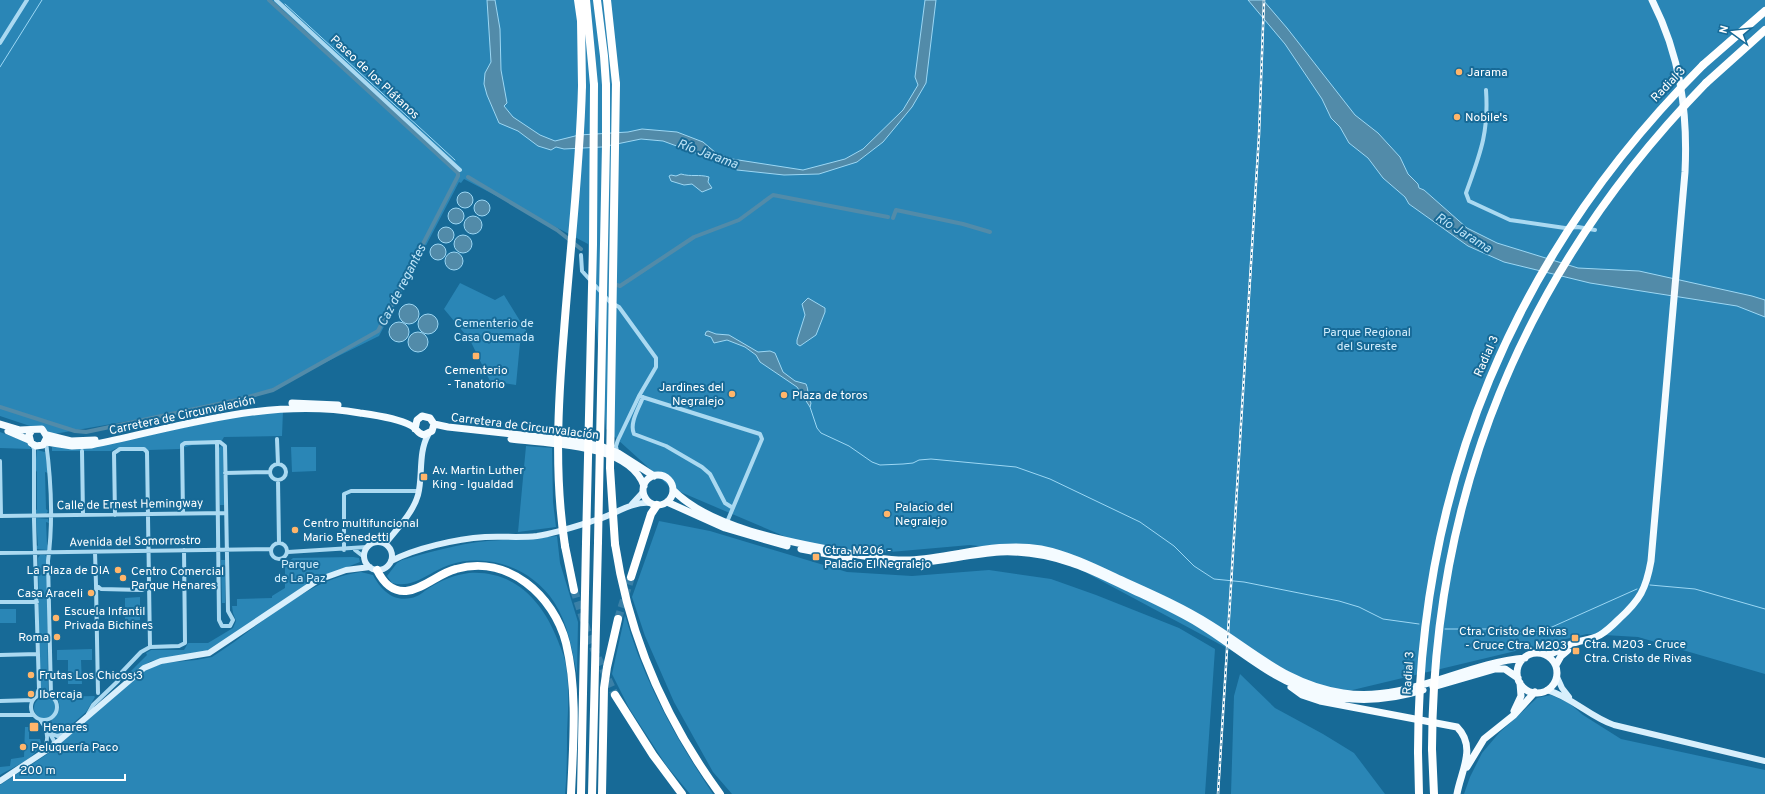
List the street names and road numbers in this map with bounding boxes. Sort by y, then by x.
street label: Paseo de los Plátanos [326,32,422,123]
street label: Radial 3 [1648,63,1690,106]
street label: Radial 3 [1471,333,1503,380]
street label: Carretera de Circunvalación [108,393,257,439]
street label: Carretera de Circunvalación [450,410,600,444]
street label: Calle de Ernest Hemingway [57,496,203,514]
street label: Avenida del Somorrostro [69,533,201,551]
street label: Radial 3 [1399,651,1419,695]

